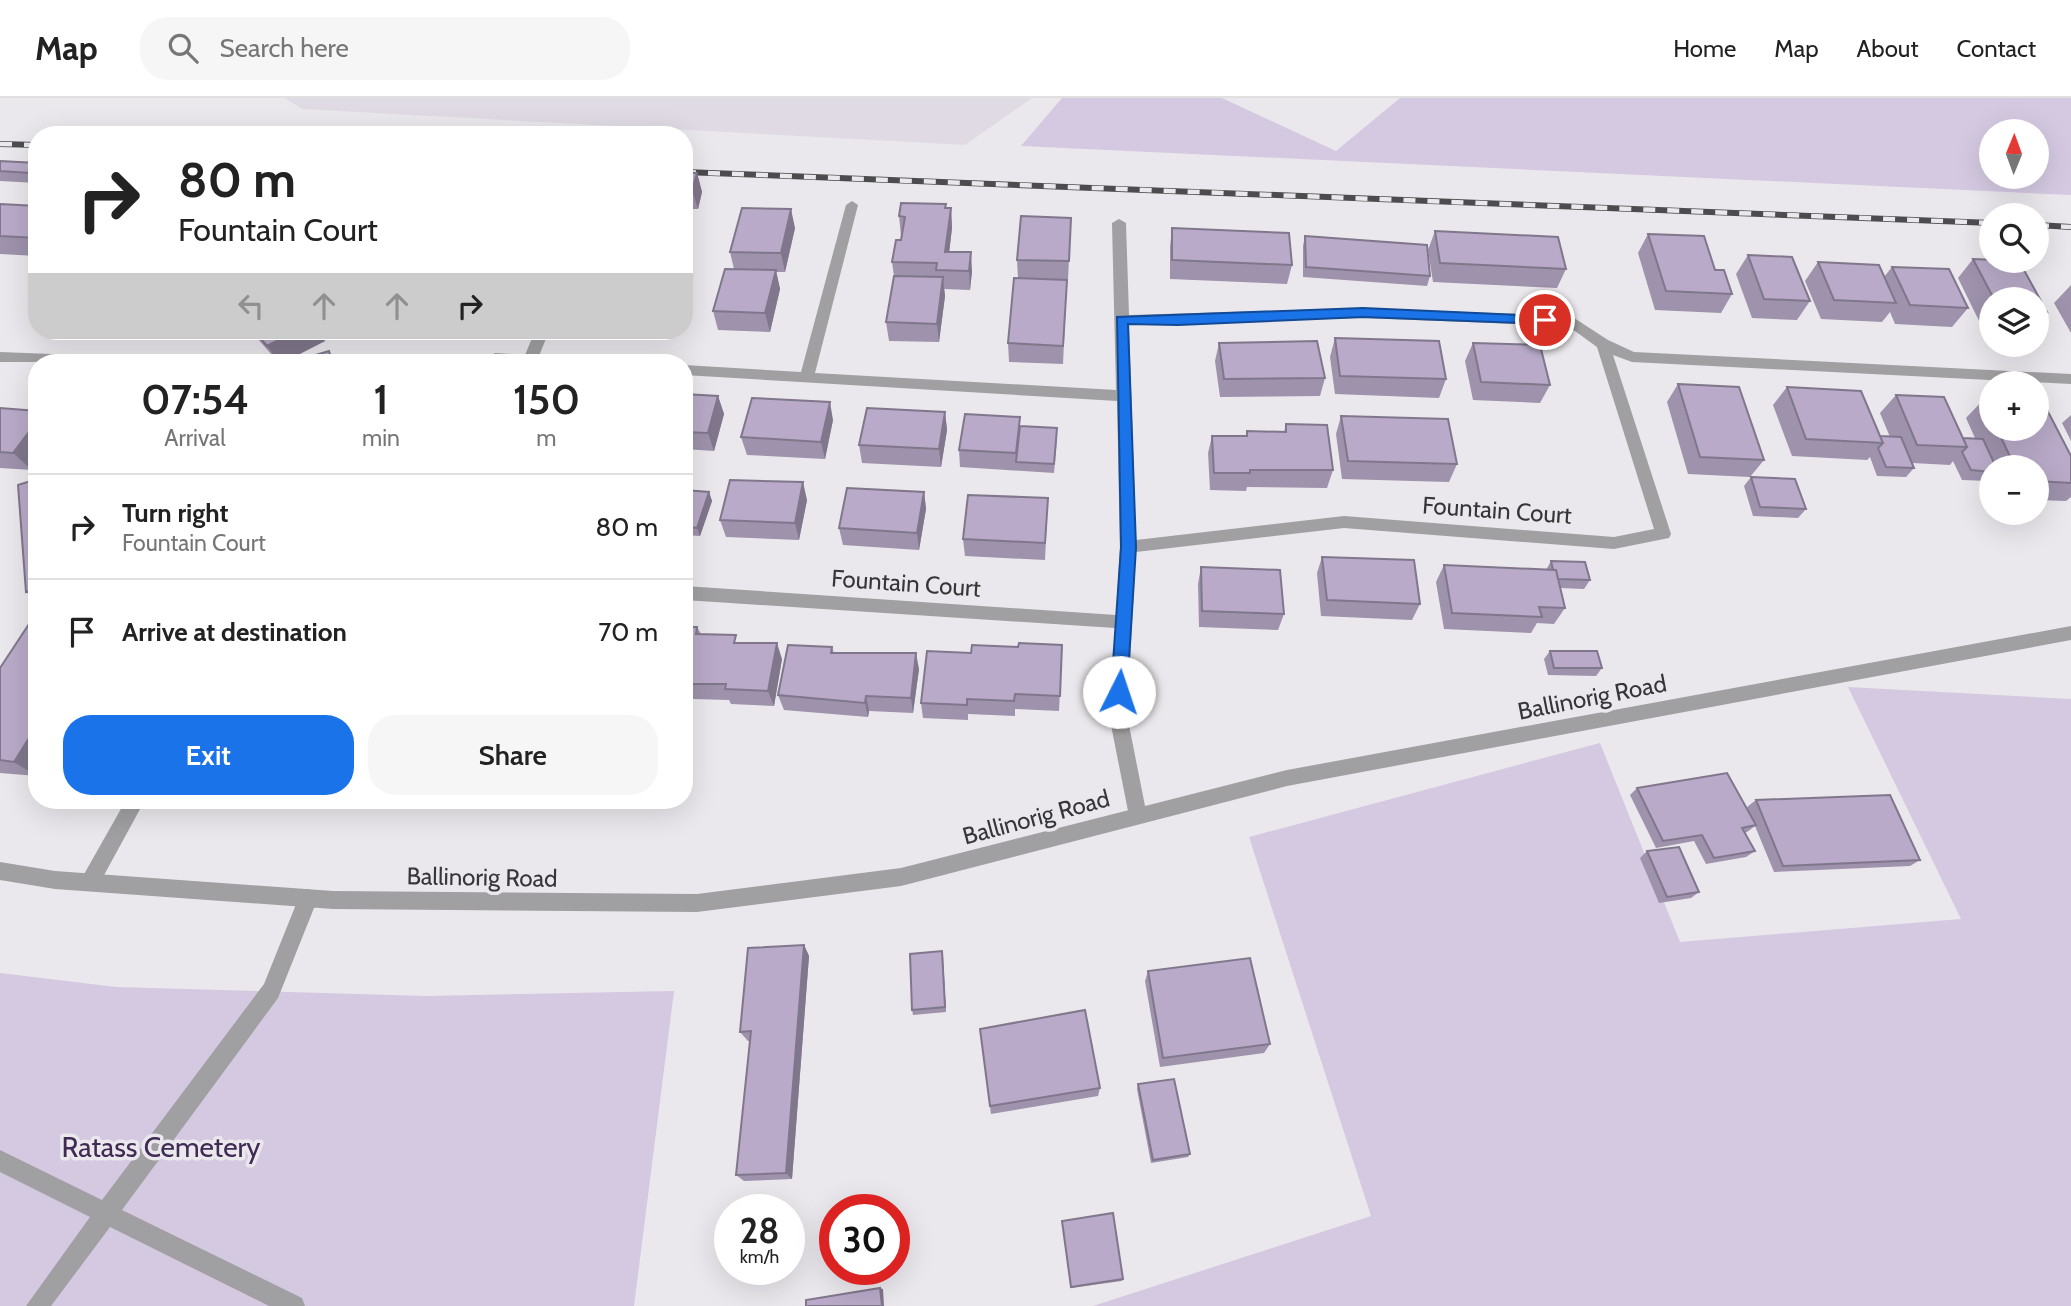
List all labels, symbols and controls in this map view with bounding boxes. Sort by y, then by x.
search box [140,17,630,80]
text: Map [35,28,98,68]
icon: search [164,29,202,67]
text: Search here [220,32,349,64]
text: Home [1673,34,1736,63]
text: Map [1774,34,1819,63]
text: About [1857,34,1919,63]
text: Contact [1957,34,2036,63]
north arrow [1979,119,2049,189]
map controls [1979,119,2049,525]
text: 80 m [178,150,296,209]
icon: right [63,154,154,245]
button: search [1979,203,2049,273]
text: Fountain Court [178,210,378,249]
icon: left [232,287,270,325]
icon: ahead [305,287,343,325]
icon: ahead [378,287,416,325]
icon: right [451,287,489,325]
button: layers [1979,287,2049,357]
pin [1515,290,1575,350]
icon: arrive [1526,301,1564,339]
button: + [1979,371,2049,441]
text: 07:54 [141,373,249,425]
text: 1 [373,373,388,425]
text: 150 [513,373,580,425]
text: Arrival [164,424,226,452]
text: min [362,424,400,452]
text: m [536,424,557,452]
button: − [1979,455,2049,525]
street label: Fountain Court [1421,490,1573,530]
text: Turn right [122,497,228,529]
icon: right [63,508,101,546]
text: 80 m [595,511,658,543]
text: Fountain Court [122,529,266,557]
street label: Fountain Court [830,563,982,603]
icon: arrive [63,613,101,651]
text: Arrive at destination [122,616,347,648]
text: 70 m [598,616,658,648]
position arrow [1082,655,1156,729]
street label: Ballinorig Road [1515,668,1669,726]
button: Exit [63,715,354,795]
button: Share [368,715,658,795]
street label: Ballinorig Road [959,783,1113,851]
street label: Ballinorig Road [406,861,558,893]
park label: Ratass Cemetery [62,1130,261,1164]
speed limit sign: 30 [819,1194,910,1285]
text: 28 [740,1209,779,1252]
text: km/h [740,1246,779,1268]

